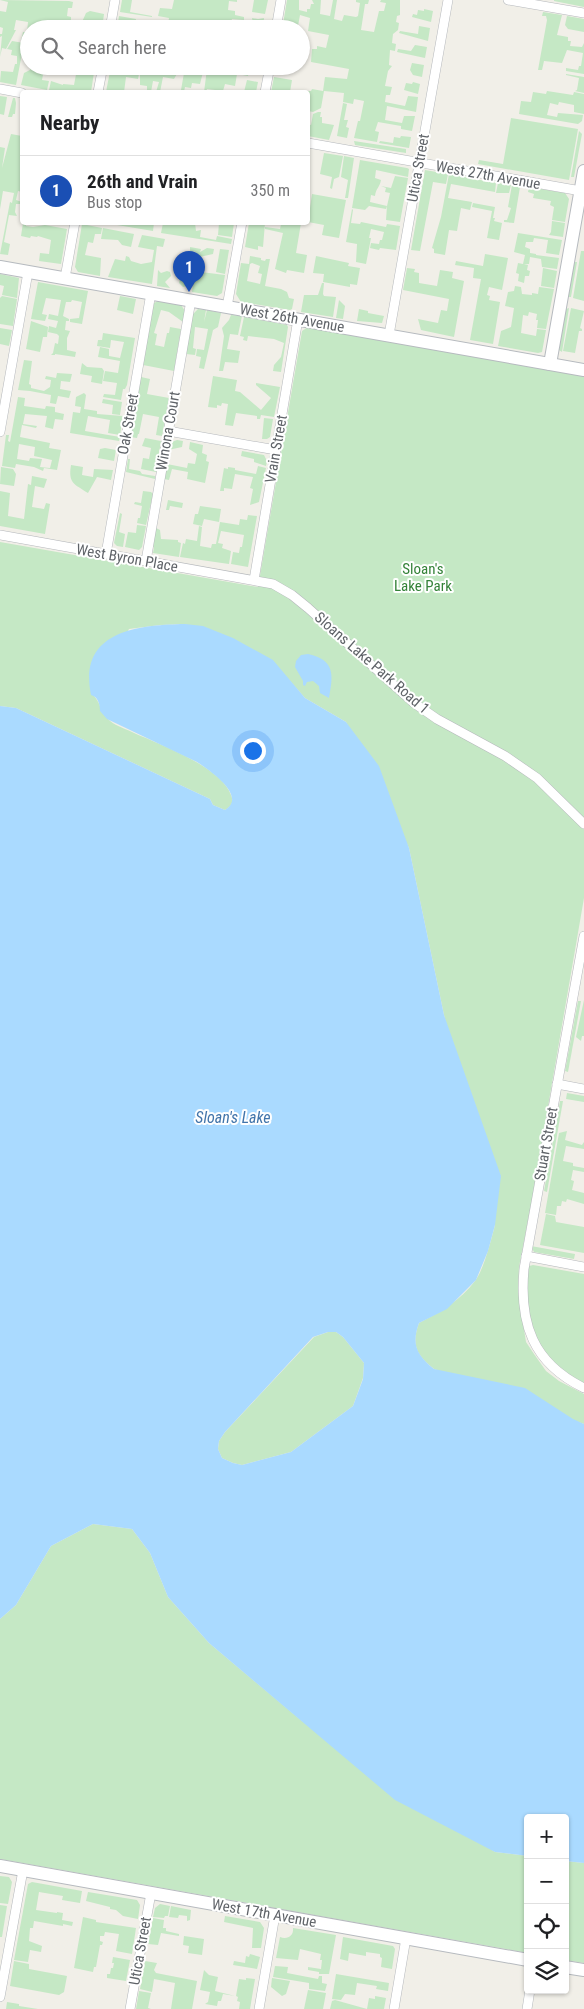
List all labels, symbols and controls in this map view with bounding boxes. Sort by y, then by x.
search box [20,20,310,75]
icon: search [38,34,66,62]
text: Search here [78,36,166,59]
text: Nearby [40,111,99,135]
street label: Utica Street [403,132,433,204]
street label: West 27th Avenue [434,157,542,193]
text: 26th and Vrain [87,170,198,193]
text: 1 [52,181,60,200]
text: 350 m [251,181,290,200]
text: Bus stop [87,193,142,212]
pin: 1 [173,251,205,292]
street label: West 26th Avenue [238,300,346,336]
street label: Winona Court [152,390,184,472]
street label: Oak Street [114,392,142,456]
street label: Vrain Street [261,413,291,485]
street label: West Byron Place [75,540,179,576]
park label: Sloan's Lake Park [394,560,452,595]
street label: Sloans Lake Park Road 1 [311,608,433,718]
your location [240,738,266,764]
street label: Stuart Street [531,1106,561,1182]
water label: Sloan's Lake [195,1108,271,1127]
map controls [524,1814,569,1994]
button: + [524,1814,569,1859]
button: − [524,1859,569,1904]
street label: West 17th Avenue [210,1895,318,1931]
button: locate [524,1904,569,1949]
street label: Utica Street [125,1915,155,1987]
button: layers [524,1949,569,1994]

